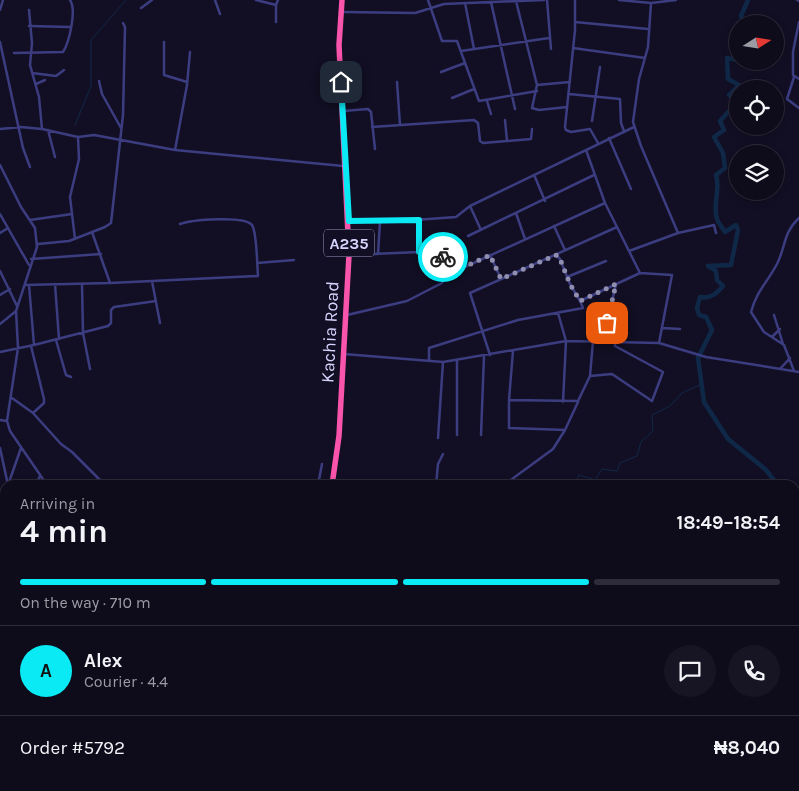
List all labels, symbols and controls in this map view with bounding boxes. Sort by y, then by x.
north arrow [729,15,784,70]
map controls [729,15,784,200]
pin [320,61,362,103]
icon: home [327,68,355,96]
button: locate [729,80,784,135]
button: layers [729,145,784,200]
road number: A235 [324,230,374,256]
courier [418,232,468,282]
icon: bike [429,243,457,271]
street label: Kachia Road [316,281,344,383]
pin [586,302,628,344]
icon: bag [593,309,621,337]
text: Arriving in [20,494,95,513]
text: 18:49–18:54 [676,512,780,534]
text: 4 min [20,513,108,550]
text: On the way · 710 m [20,593,151,612]
button: chat [664,645,716,697]
button: phone [728,645,780,697]
text: Alex [84,650,122,672]
text: A [40,660,52,682]
text: Courier · 4.4 [84,672,168,691]
text: Order #5792 [20,737,125,759]
text: ₦8,040 [714,737,780,759]

